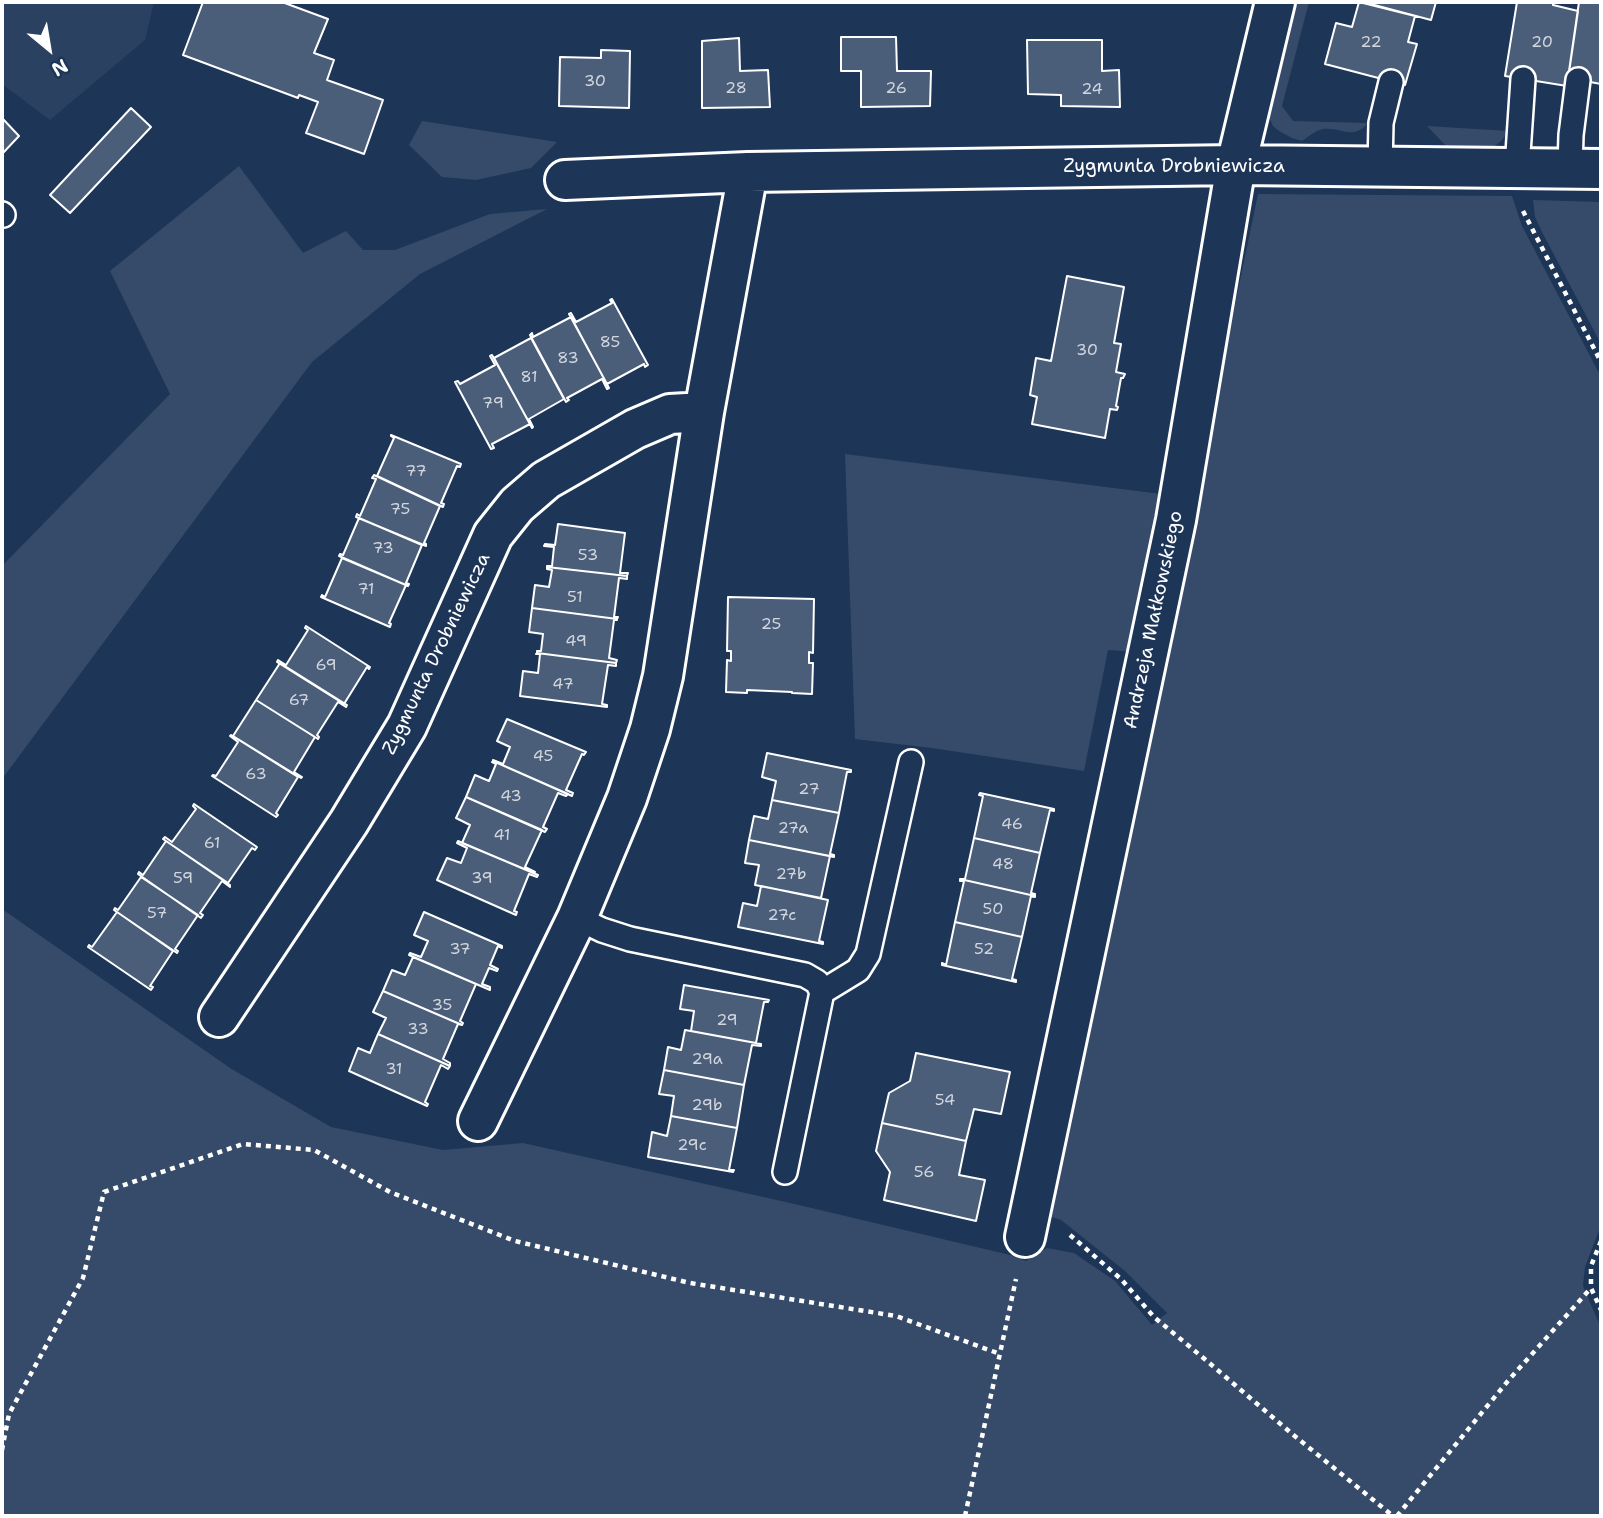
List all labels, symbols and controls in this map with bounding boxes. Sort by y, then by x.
north arrow [14,14,84,84]
house number: 22 [1360,33,1382,53]
house number: 20 [1531,33,1553,53]
text: N [47,53,73,82]
house number: 30 [584,72,606,92]
house number: 28 [725,79,747,99]
house number: 26 [885,79,907,99]
house number: 24 [1081,80,1103,100]
street label: Zygmunta Drobniewicza [1063,156,1285,178]
house number: 85 [600,333,620,353]
house number: 30 [1076,341,1098,361]
house number: 83 [557,349,579,369]
house number: 81 [520,368,538,388]
house number: 79 [482,394,504,414]
house number: 77 [405,462,427,482]
house number: 75 [390,500,410,520]
street label: Andrzeja Małkowskiego [1120,509,1188,731]
house number: 73 [372,539,394,559]
house number: 53 [578,546,598,566]
street label: Zygmunta Drobniewicza [378,550,496,758]
house number: 71 [357,580,375,600]
house number: 51 [567,588,583,608]
house number: 25 [761,615,781,635]
house number: 49 [565,632,587,652]
house number: 69 [315,656,337,676]
house number: 47 [552,675,574,695]
house number: 67 [289,691,309,711]
house number: 45 [533,747,553,767]
house number: 63 [245,765,267,785]
house number: 27 [798,780,820,800]
house number: 43 [500,787,522,807]
house number: 46 [1001,815,1023,835]
house number: 27a [778,819,808,839]
house number: 41 [493,826,511,846]
house number: 61 [204,834,220,854]
house number: 48 [992,855,1014,875]
house number: 27b [776,865,806,885]
house number: 59 [173,869,193,889]
house number: 39 [471,869,493,889]
house number: 50 [983,900,1003,920]
house number: 57 [147,904,167,924]
house number: 27c [768,906,796,926]
house number: 37 [449,940,471,960]
house number: 52 [974,940,994,960]
house number: 35 [432,996,452,1016]
house number: 29 [716,1011,738,1031]
house number: 33 [407,1020,429,1040]
house number: 29a [691,1050,723,1070]
house number: 31 [385,1060,403,1080]
house number: 54 [935,1091,955,1111]
house number: 29b [692,1096,722,1116]
house number: 29c [677,1136,707,1156]
house number: 56 [914,1163,934,1183]

